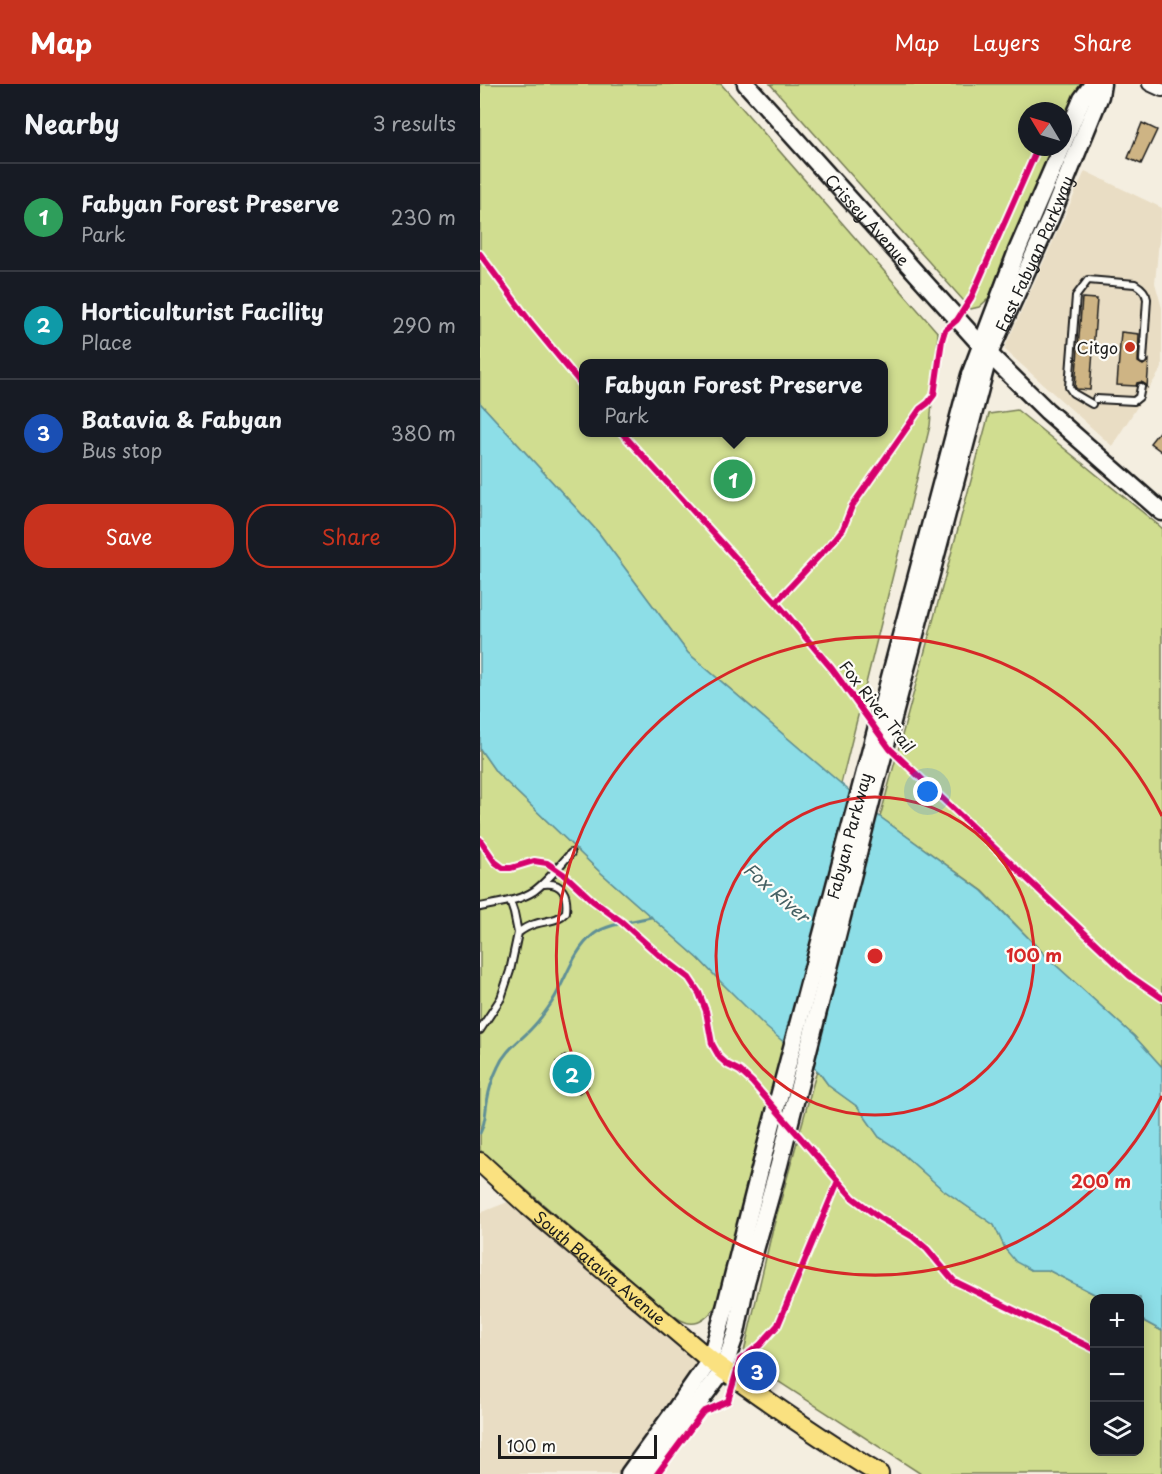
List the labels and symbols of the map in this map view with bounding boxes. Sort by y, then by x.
north arrow [1018,102,1072,156]
street label: Crissey Avenue [820,168,916,271]
street label: East Fabyan Parkway [989,172,1079,335]
place label: Citgo [1077,335,1118,359]
marker: Citgo [1123,340,1137,354]
pin: 1 [714,456,752,502]
street label: Fox River Trail [834,655,922,757]
street label: Fabyan Parkway [820,770,876,902]
your location [913,777,942,806]
water label: Fox River [738,856,818,930]
text: 100 m [1006,941,1062,968]
centre of rings [865,946,885,966]
pin: 2 [552,1052,592,1096]
text: 200 m [1071,1167,1131,1194]
street label: South Batavia Avenue [529,1205,672,1330]
pin: 3 [738,1348,776,1394]
scale bar [498,1432,657,1460]

